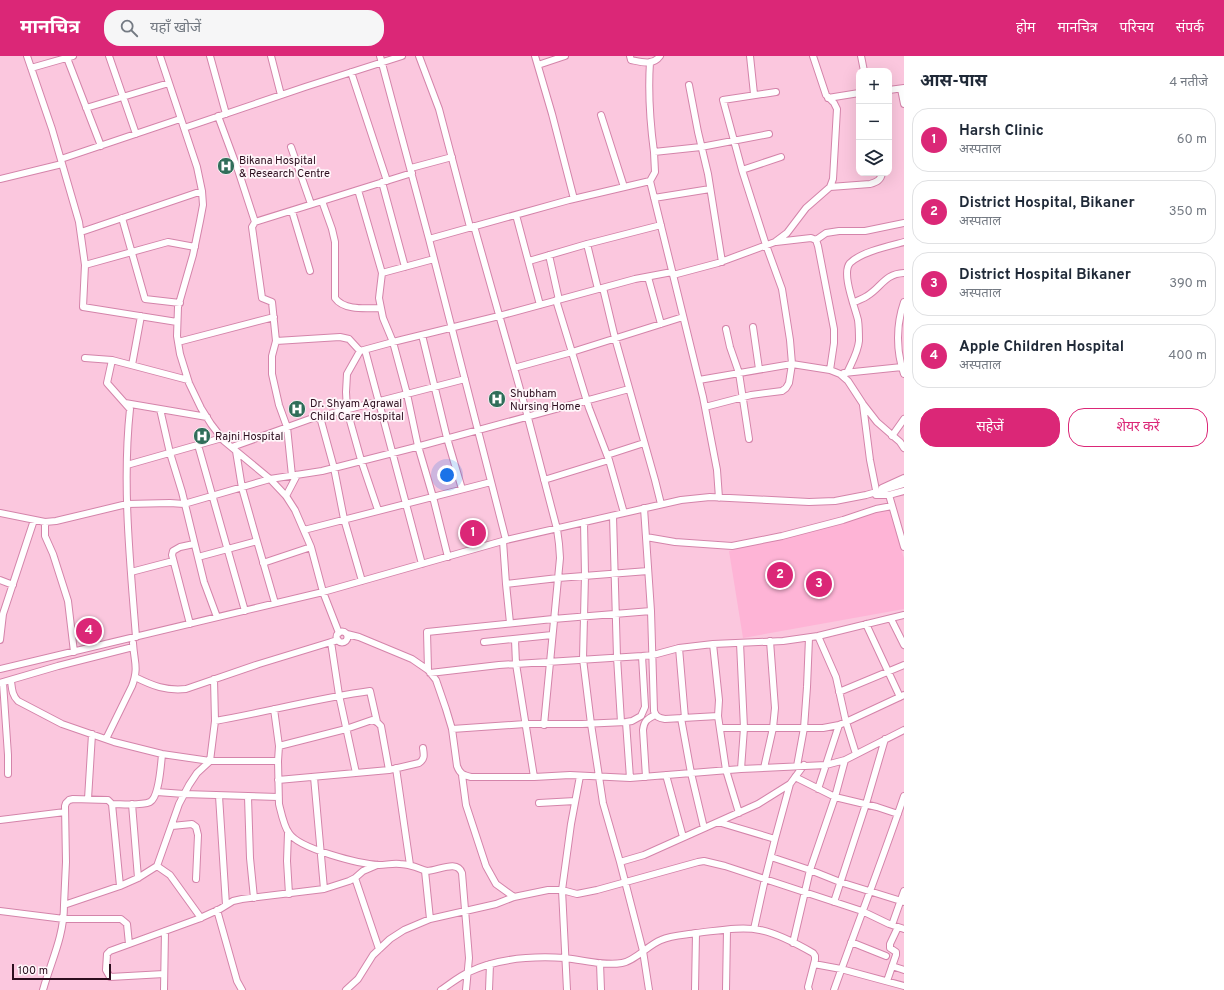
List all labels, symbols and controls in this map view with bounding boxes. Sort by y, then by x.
search box [104,10,384,46]
text: मानचित्र [20,16,80,40]
icon: search [118,17,140,39]
text: यहाँ खोजें [150,19,201,38]
text: होम [1016,20,1035,37]
text: मानचित्र [1057,20,1098,37]
text: परिचय [1120,20,1154,37]
text: संपर्क [1176,20,1204,37]
map controls [856,68,892,176]
button: + [856,68,892,104]
text: आस-पास [920,71,987,93]
text: 4 नतीजे [1169,75,1208,91]
button: − [856,104,892,140]
text: Harsh Clinic [959,122,1044,141]
text: 1 [931,132,937,148]
text: 60 m [1177,132,1207,148]
button: layers [856,140,892,176]
text: अस्पताल [959,142,1001,158]
place label: Bikana Hospital & Research Centre [239,154,330,181]
hospital icon: Bikana Hospital & Research Centre [216,156,236,176]
text: District Hospital, Bikaner [959,194,1135,213]
text: 2 [930,204,938,220]
text: 350 m [1169,204,1207,220]
text: अस्पताल [959,214,1001,230]
text: District Hospital Bikaner [959,266,1131,285]
text: 3 [930,276,938,292]
text: 390 m [1169,276,1207,292]
text: अस्पताल [959,286,1001,302]
text: Apple Children Hospital [959,338,1124,357]
text: 4 [930,348,938,364]
text: 400 m [1168,348,1207,364]
text: अस्पताल [959,358,1001,374]
place label: Shubham Nursing Home [510,387,581,414]
hospital icon: Shubham Nursing Home [487,389,507,409]
place label: Dr. Shyam Agrawal Child Care Hospital [310,397,404,424]
hospital icon: Dr. Shyam Agrawal Child Care Hospital [287,399,307,419]
button: सहेजें [920,408,1060,447]
button: शेयर करें [1068,408,1208,447]
hospital icon: Rajni Hospital [192,426,212,446]
place label: Rajni Hospital [215,430,283,444]
your location [437,465,457,485]
pin: 1 [460,518,486,548]
pin: 2 [767,560,793,590]
pin: 3 [806,569,832,599]
pin: 4 [76,616,102,646]
scale bar [12,962,111,981]
text: 100 m [18,964,48,978]

